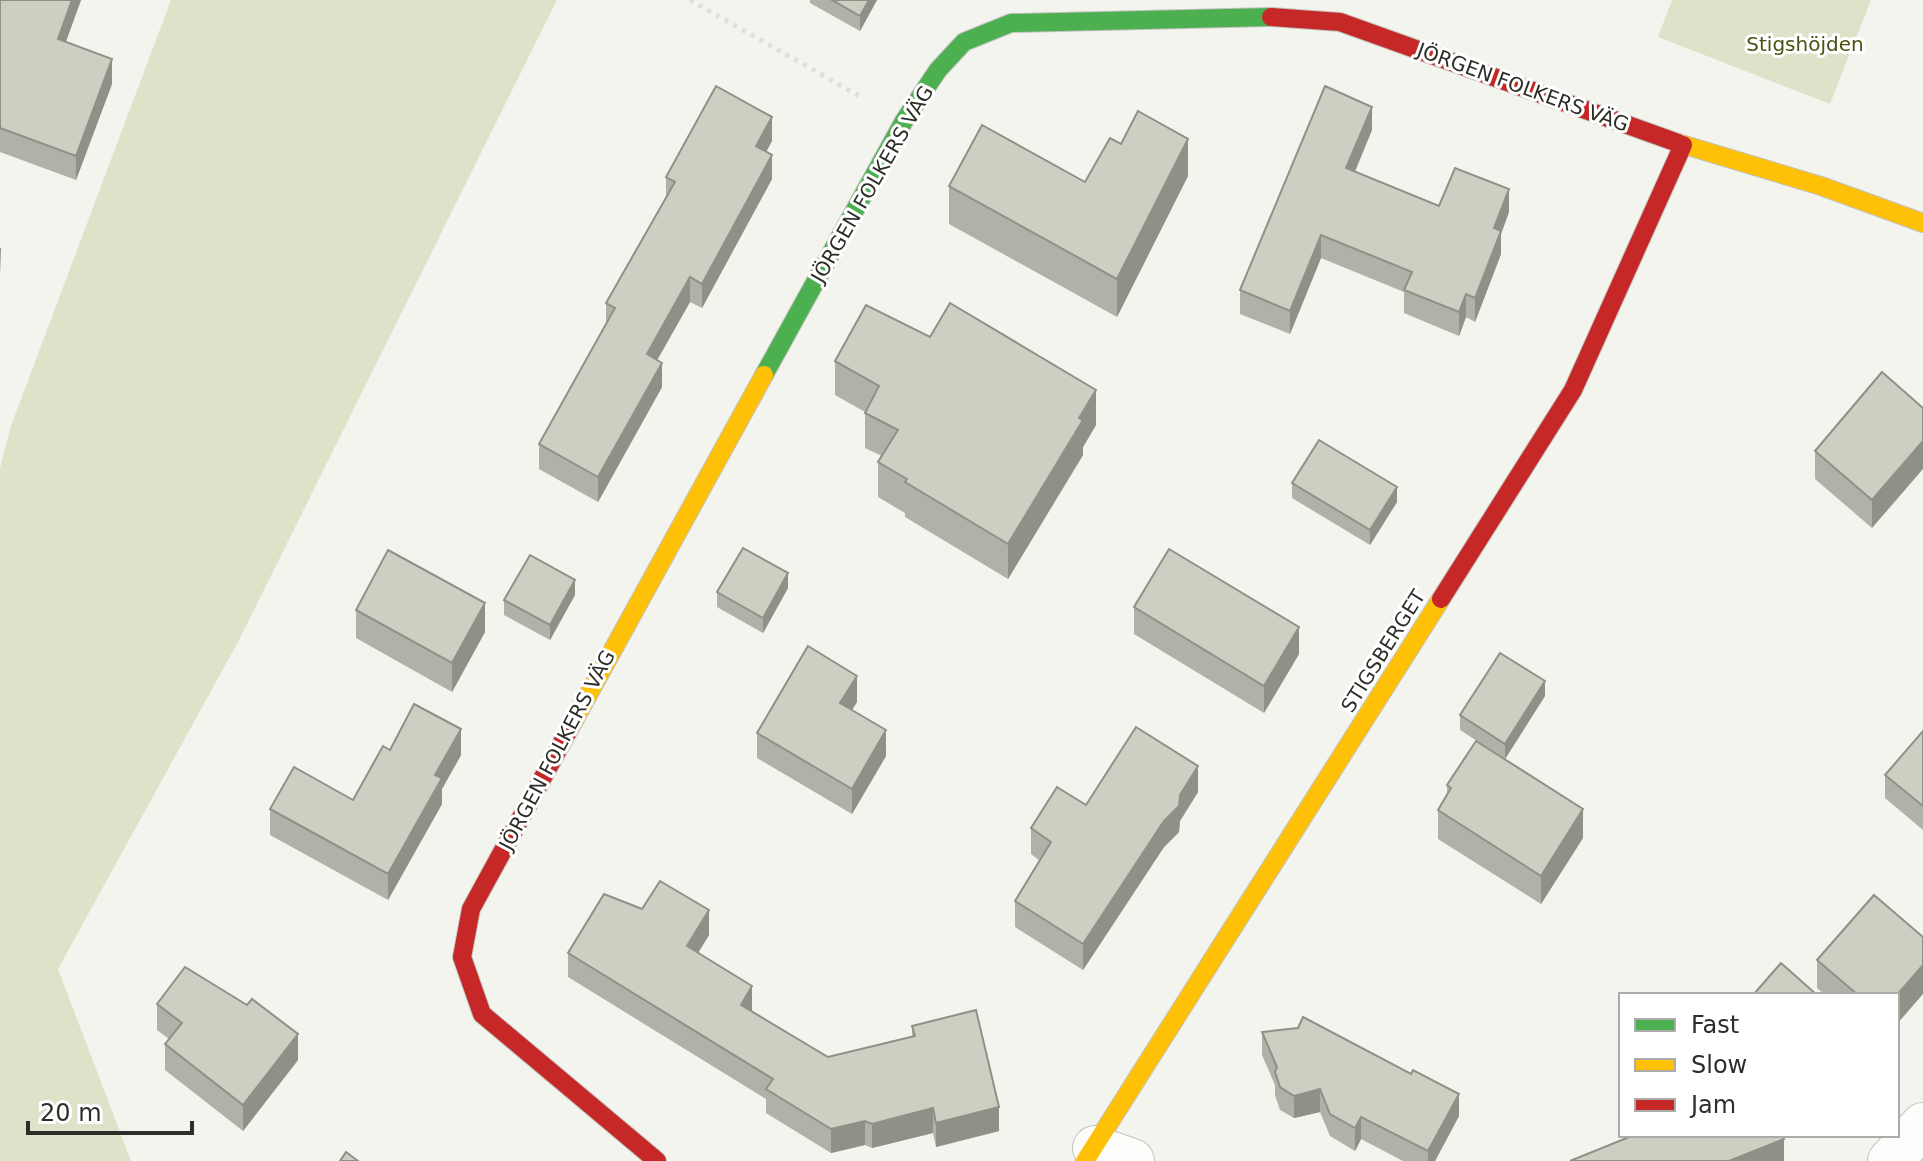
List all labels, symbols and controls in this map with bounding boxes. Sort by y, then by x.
park label: Stigshöjden [1746,32,1864,56]
street label: JÖRGEN FOLKERS VÄG [1412,37,1632,136]
street label: JÖRGEN FOLKERS VÄG [805,81,938,288]
street label: STIGSBERGET [1336,585,1431,717]
street label: JÖRGEN FOLKERS VÄG [493,646,620,856]
legend [1619,993,1899,1137]
text: Fast [1691,1011,1739,1039]
text: Slow [1691,1051,1747,1079]
scale bar [28,1085,192,1135]
text: Jam [1689,1091,1736,1119]
text: 20 m [40,1099,102,1127]

